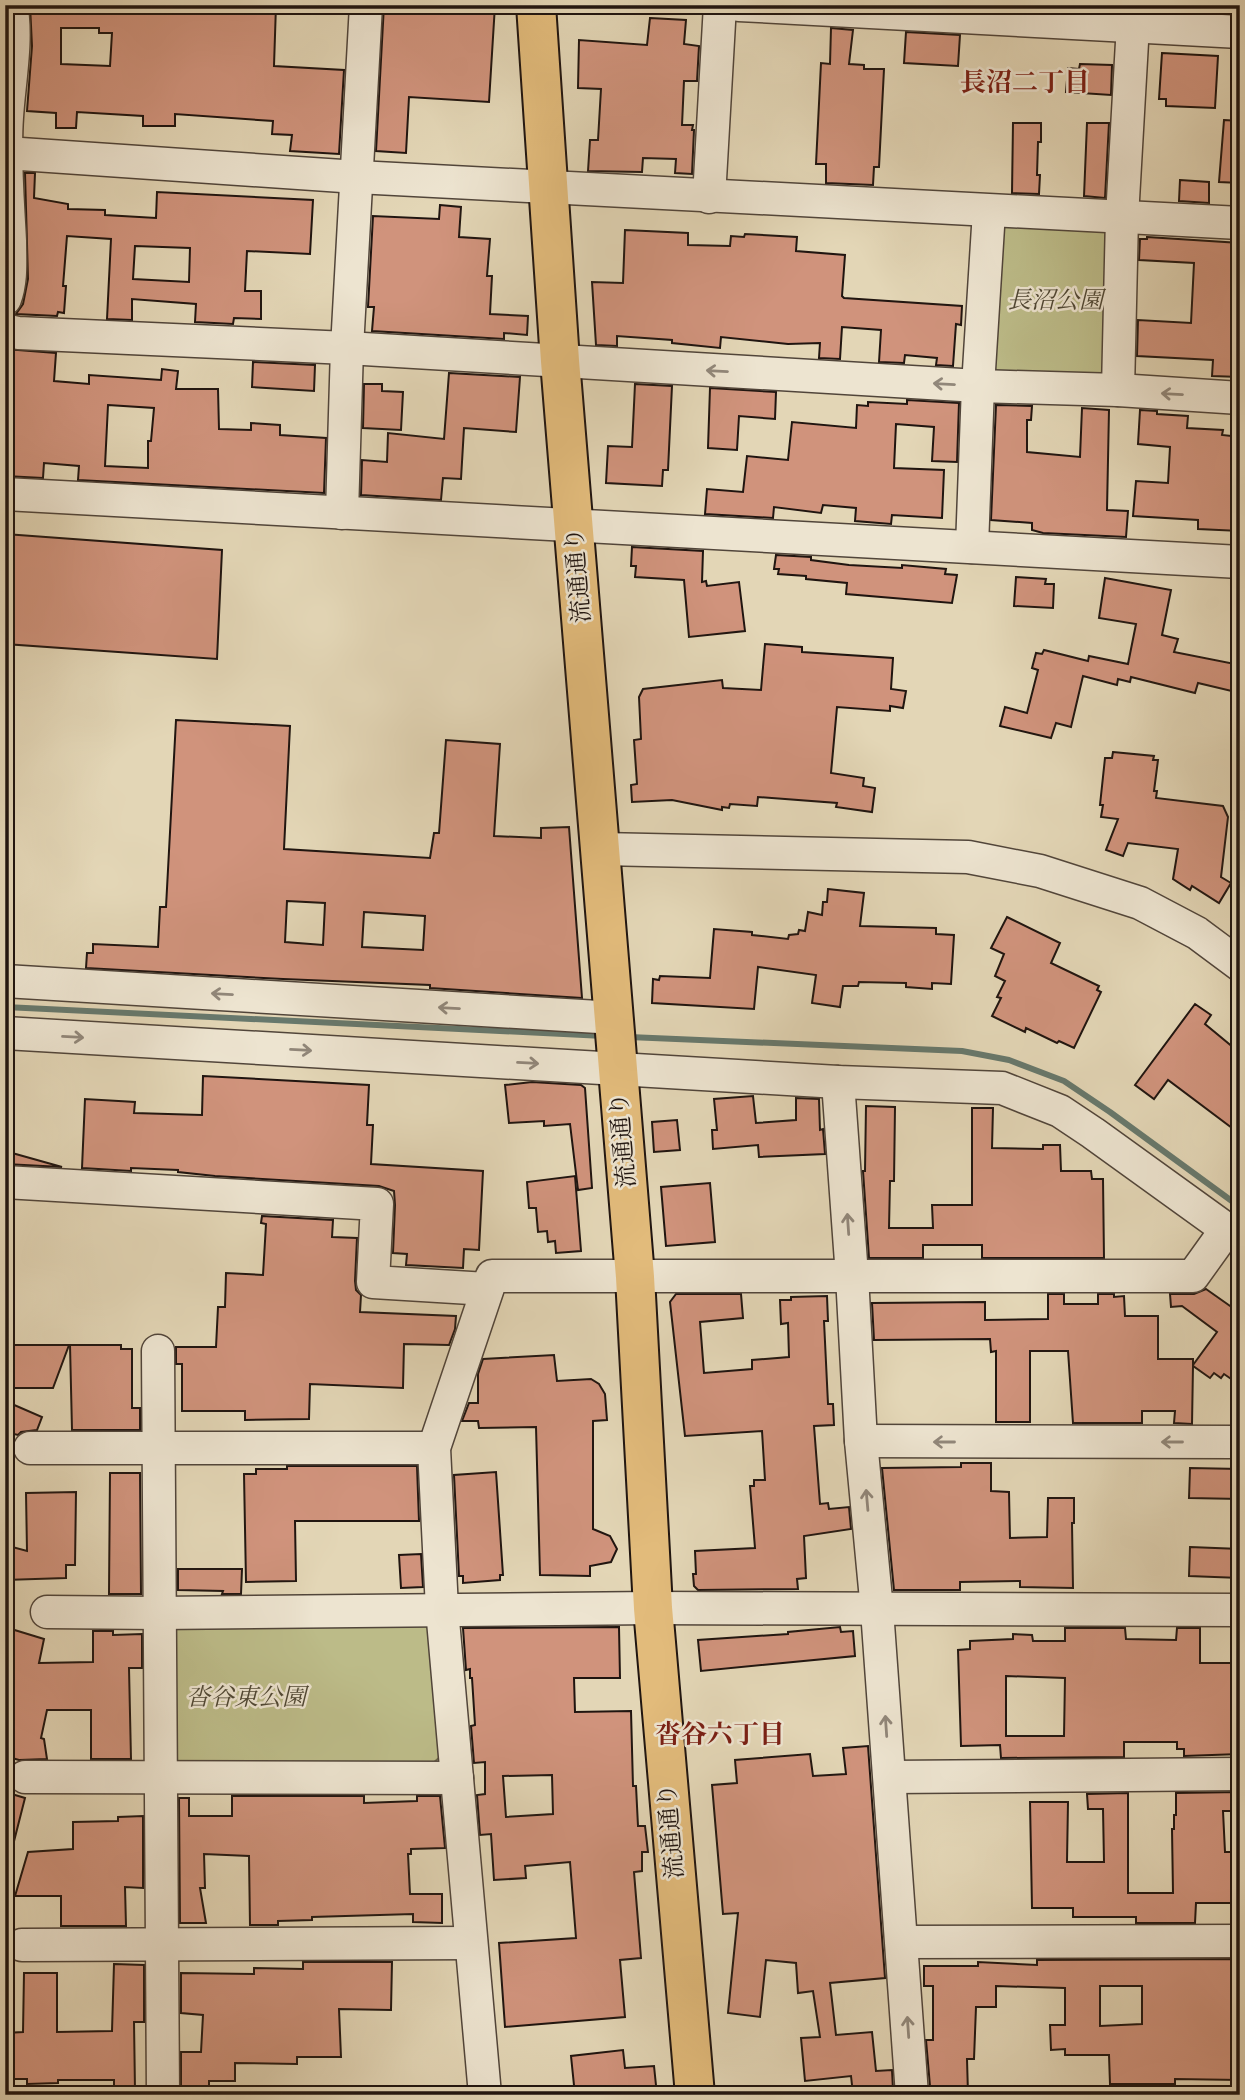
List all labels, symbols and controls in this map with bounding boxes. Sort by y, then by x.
district label: 長沼二丁目 [960,67,1090,100]
park label: 長沼公園 [1007,286,1107,317]
one-way arrow [706,364,729,377]
one-way arrow [934,377,956,390]
one-way arrow [1160,387,1183,400]
street label: 流通通り [559,526,599,624]
one-way arrow [211,987,233,1000]
one-way arrow [438,1001,460,1014]
one-way arrow [62,1031,84,1044]
one-way arrow [289,1043,312,1056]
one-way arrow [516,1056,539,1069]
street label: 流通通り [604,1091,644,1189]
one-way arrow [841,1213,854,1236]
one-way arrow [933,1435,956,1449]
one-way arrow [1160,1435,1183,1449]
one-way arrow [860,1489,873,1512]
park label: 沓谷東公園 [186,1683,310,1714]
one-way arrow [879,1716,892,1738]
district label: 沓谷六丁目 [655,1719,785,1752]
street label: 流通通り [652,1782,692,1880]
one-way arrow [901,2016,914,2038]

